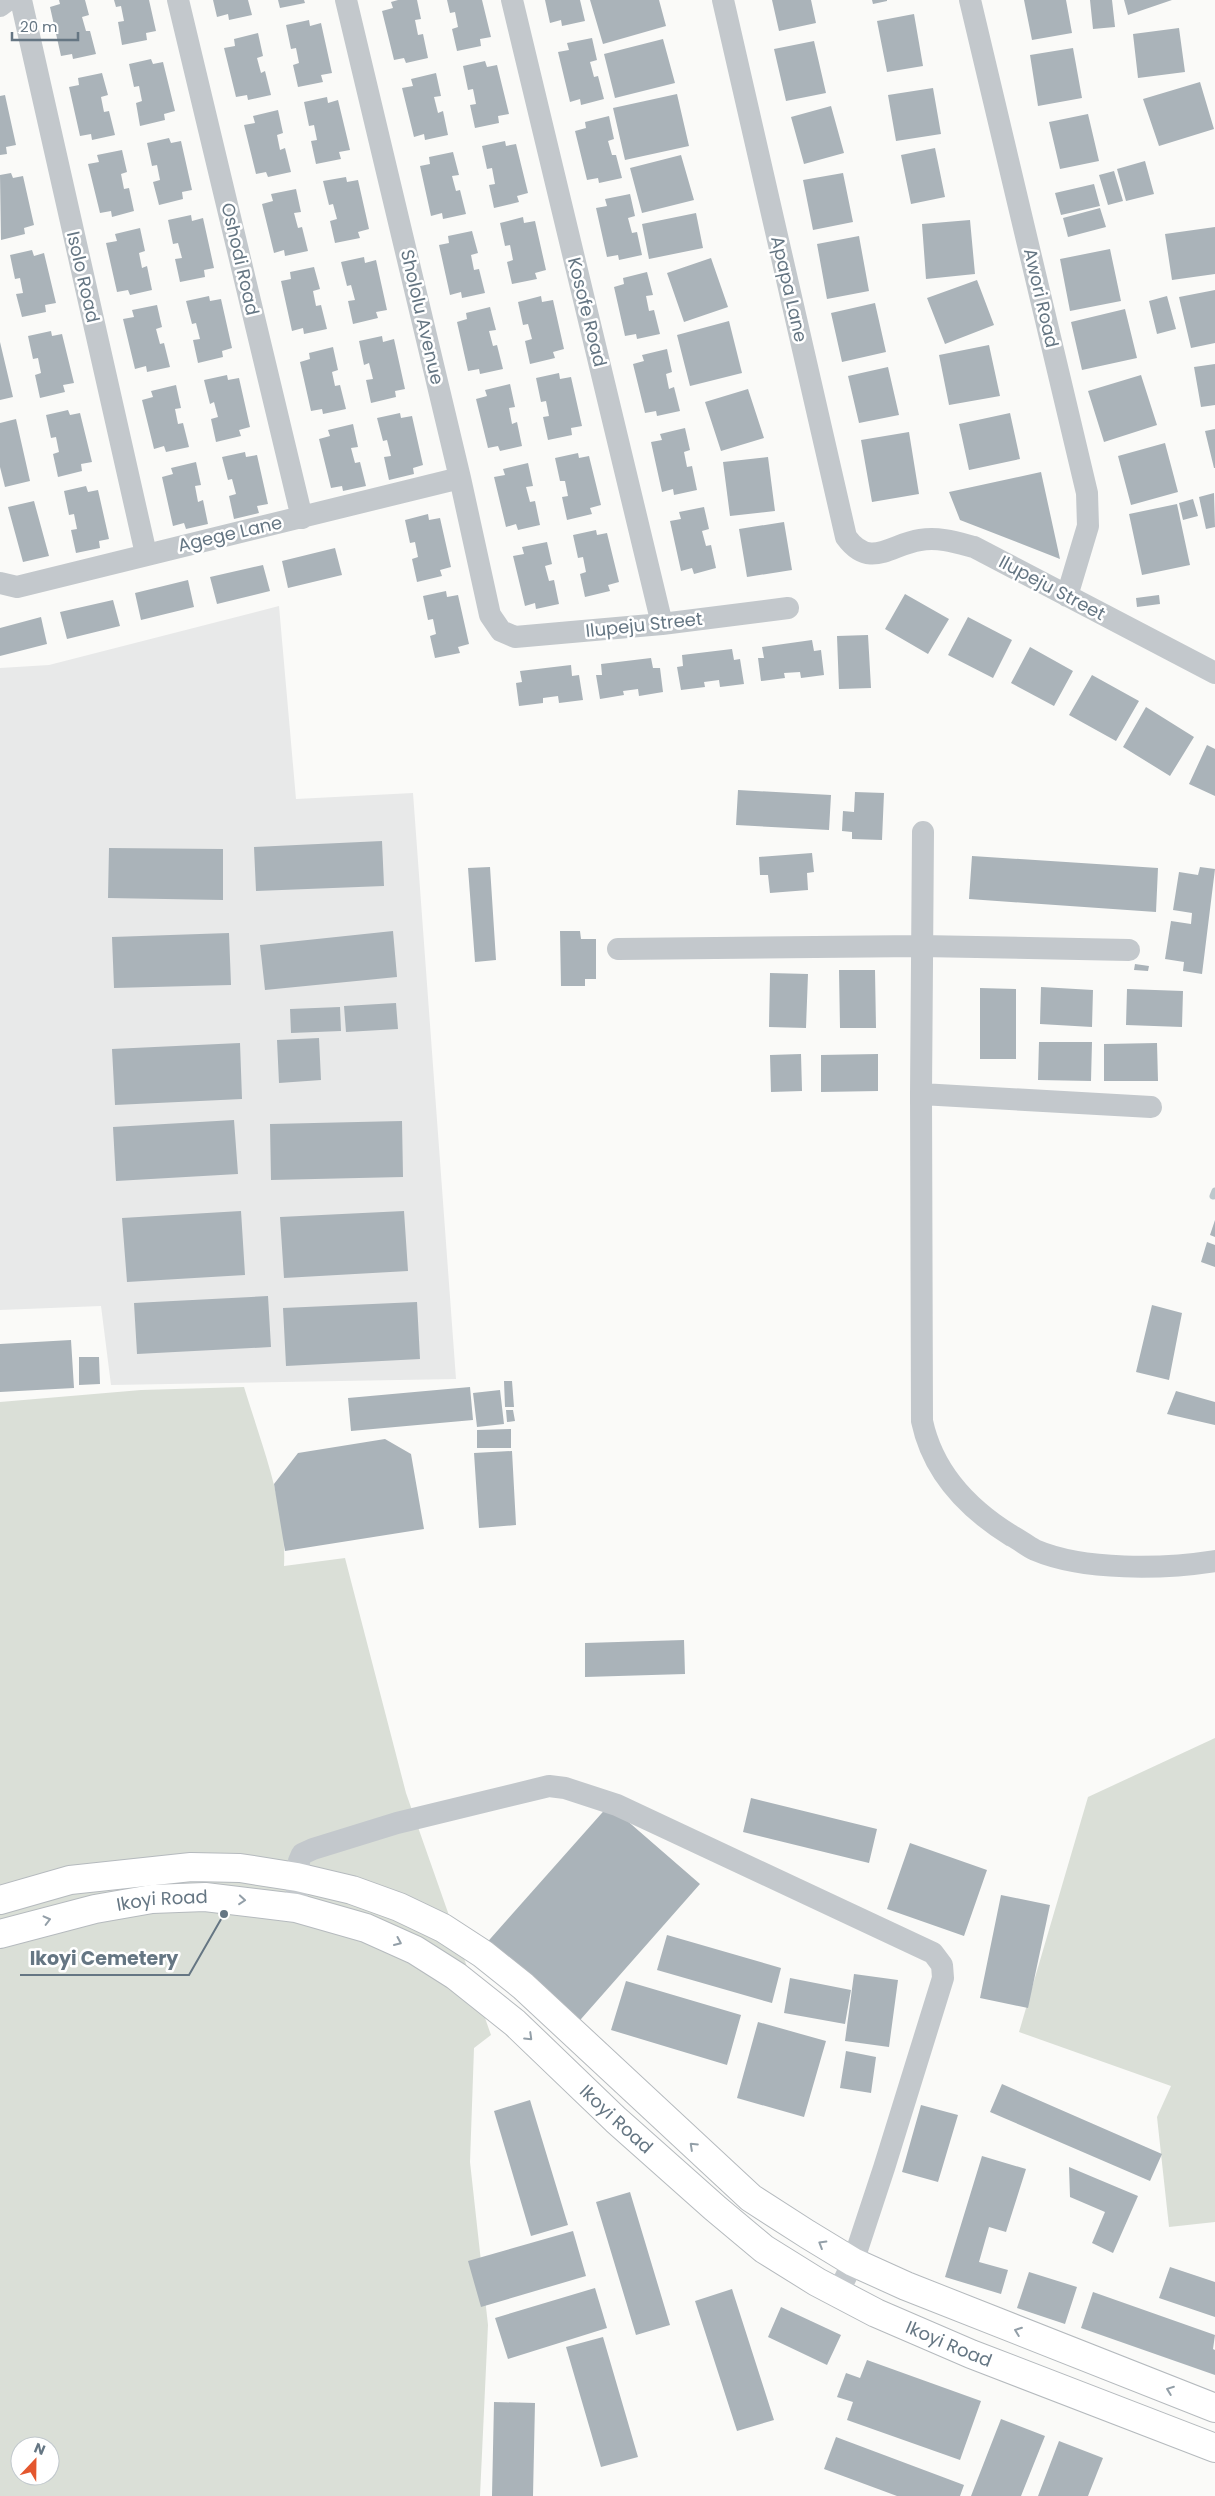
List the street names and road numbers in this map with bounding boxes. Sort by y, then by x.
street label: Oshodi Road [215,200,266,318]
street label: Isolo Road [61,229,106,325]
street label: Apapa Lane [765,233,814,344]
street label: Awori Road [1018,246,1065,350]
street label: Shololu Avenue [395,247,450,387]
street label: Kosofe Road [562,255,613,369]
street label: Agege Lane [175,509,284,558]
street label: Ilupeju Street [995,549,1110,626]
street label: Ilupeju Street [584,606,704,643]
street label: Ikoyi Road [114,1884,208,1917]
street label: Ikoyi Road [574,2079,659,2159]
street label: Ikoyi Road [902,2314,996,2373]

